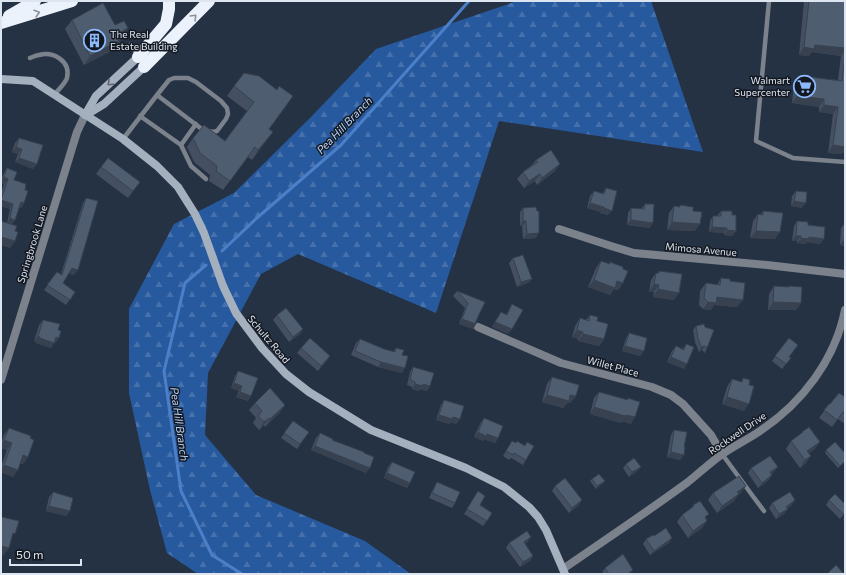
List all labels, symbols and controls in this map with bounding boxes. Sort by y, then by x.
one-way arrow [33,9,40,18]
one-way arrow [189,14,196,22]
building icon: The Real Estate Building [81,27,107,53]
place label: The Real Estate Building [110,28,178,52]
supermarket icon: Walmart Supercenter [792,73,818,99]
place label: Walmart Supercenter [734,74,790,98]
one-way arrow [107,79,114,86]
water label: Pea Hill Branch [314,94,374,156]
street label: Springbrook Lane [14,204,50,284]
street label: Mimosa Avenue [665,240,737,258]
street label: Schultz Road [245,313,293,366]
street label: Willet Place [586,353,640,379]
water label: Pea Hill Branch [168,386,192,462]
street label: Rockwell Drive [706,409,768,457]
scale bar [10,541,81,567]
text: 50 m [16,547,44,561]

